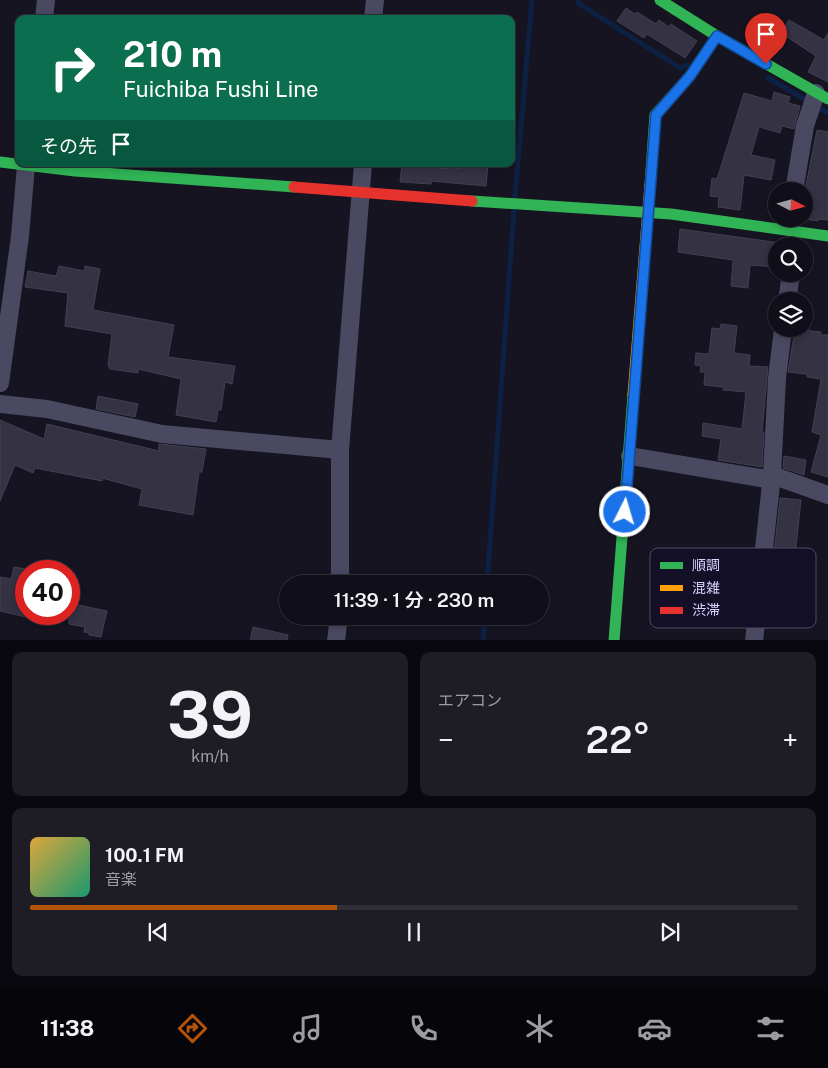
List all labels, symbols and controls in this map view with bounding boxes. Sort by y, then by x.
pin [745,13,787,64]
icon: arrive [752,20,780,48]
text: 210 m [123,34,222,75]
icon: right [40,35,105,100]
text: Fuichiba Fushi Line [123,76,318,102]
icon: arrive [107,130,135,158]
text: その先 [40,135,97,157]
north arrow [768,182,812,228]
map controls [768,182,813,337]
button: search [768,237,813,282]
button: layers [768,292,813,337]
position arrow [598,485,650,537]
legend [650,548,816,628]
text: 順調 [692,557,720,573]
speed limit sign: 40 [15,560,80,625]
text: 混雑 [692,580,720,596]
text: 11:39 · 1 分 · 230 m [334,589,494,611]
text: 渋滞 [692,602,720,618]
text: 39 [167,676,253,753]
text: エアコン [438,691,502,710]
text: 22° [586,717,650,762]
text: − [438,723,454,756]
text: + [782,723,798,756]
text: km/h [191,747,229,766]
text: 100.1 FM [105,844,184,866]
text: 音楽 [105,870,137,889]
icon: previous [144,918,172,946]
icon: pause [400,918,428,946]
icon: next [656,918,684,946]
icon: directions [175,1011,210,1046]
icon: music [290,1011,325,1046]
icon: phone [406,1011,441,1046]
icon: climate [522,1011,557,1046]
icon: car [637,1011,672,1046]
icon: filters [753,1011,788,1046]
text: 11:38 [40,1015,94,1041]

